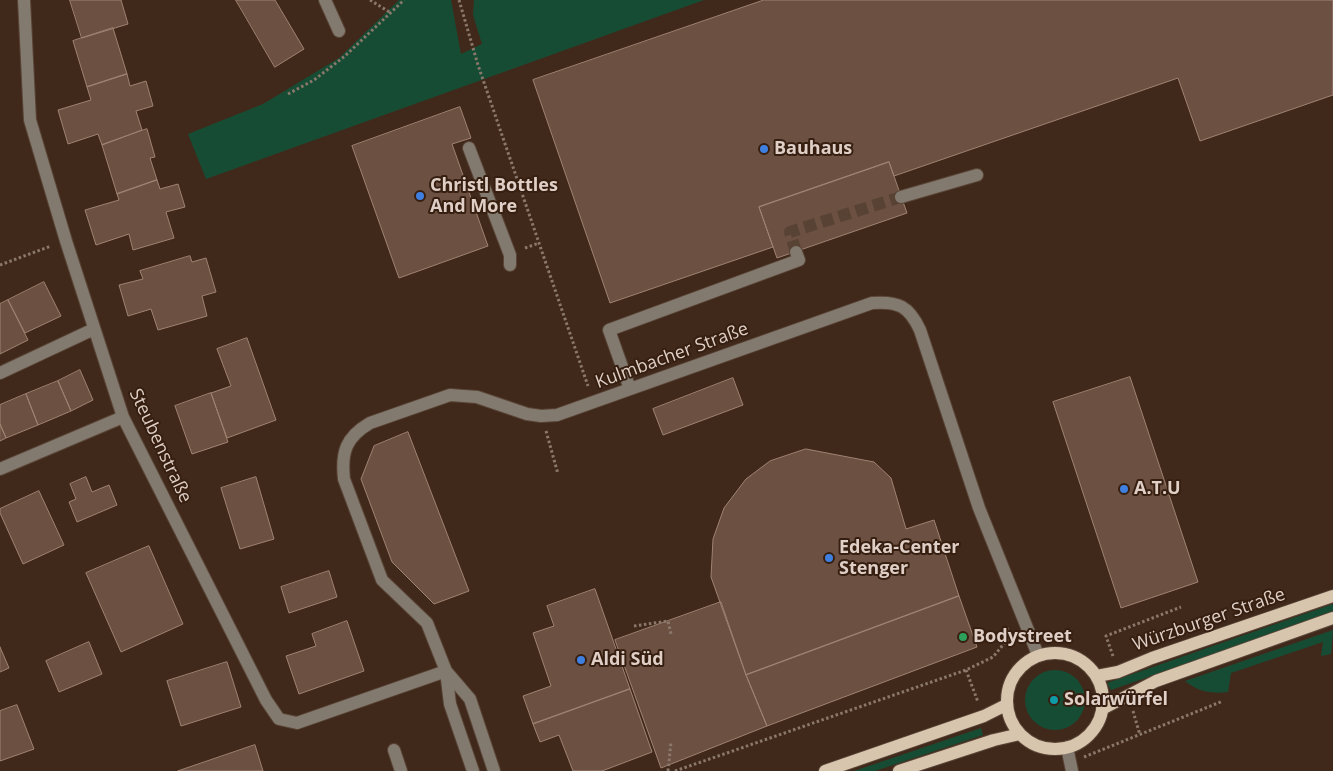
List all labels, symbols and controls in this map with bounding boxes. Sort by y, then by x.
place label: Bauhaus [774,138,852,160]
marker: Bauhaus [758,143,770,155]
place label: Christl Bottles And More [430,175,558,218]
marker: Christl Bottles And More [414,190,426,202]
street label: Kulmbacher Straße [593,318,751,394]
street label: Steubenstraße [124,386,196,506]
place label: A.T.U [1134,478,1181,500]
marker: A.T.U [1118,483,1130,495]
place label: Edeka-Center Stenger [839,537,959,580]
marker: Edeka-Center Stenger [823,552,835,564]
street label: Würzburger Straße [1130,584,1288,656]
place label: Bodystreet [973,626,1072,648]
marker: Bodystreet [957,631,969,643]
place label: Aldi Süd [591,649,664,671]
marker: Aldi Süd [575,654,587,666]
place label: Solarwürfel [1064,689,1168,711]
marker: Solarwürfel [1048,694,1060,706]

